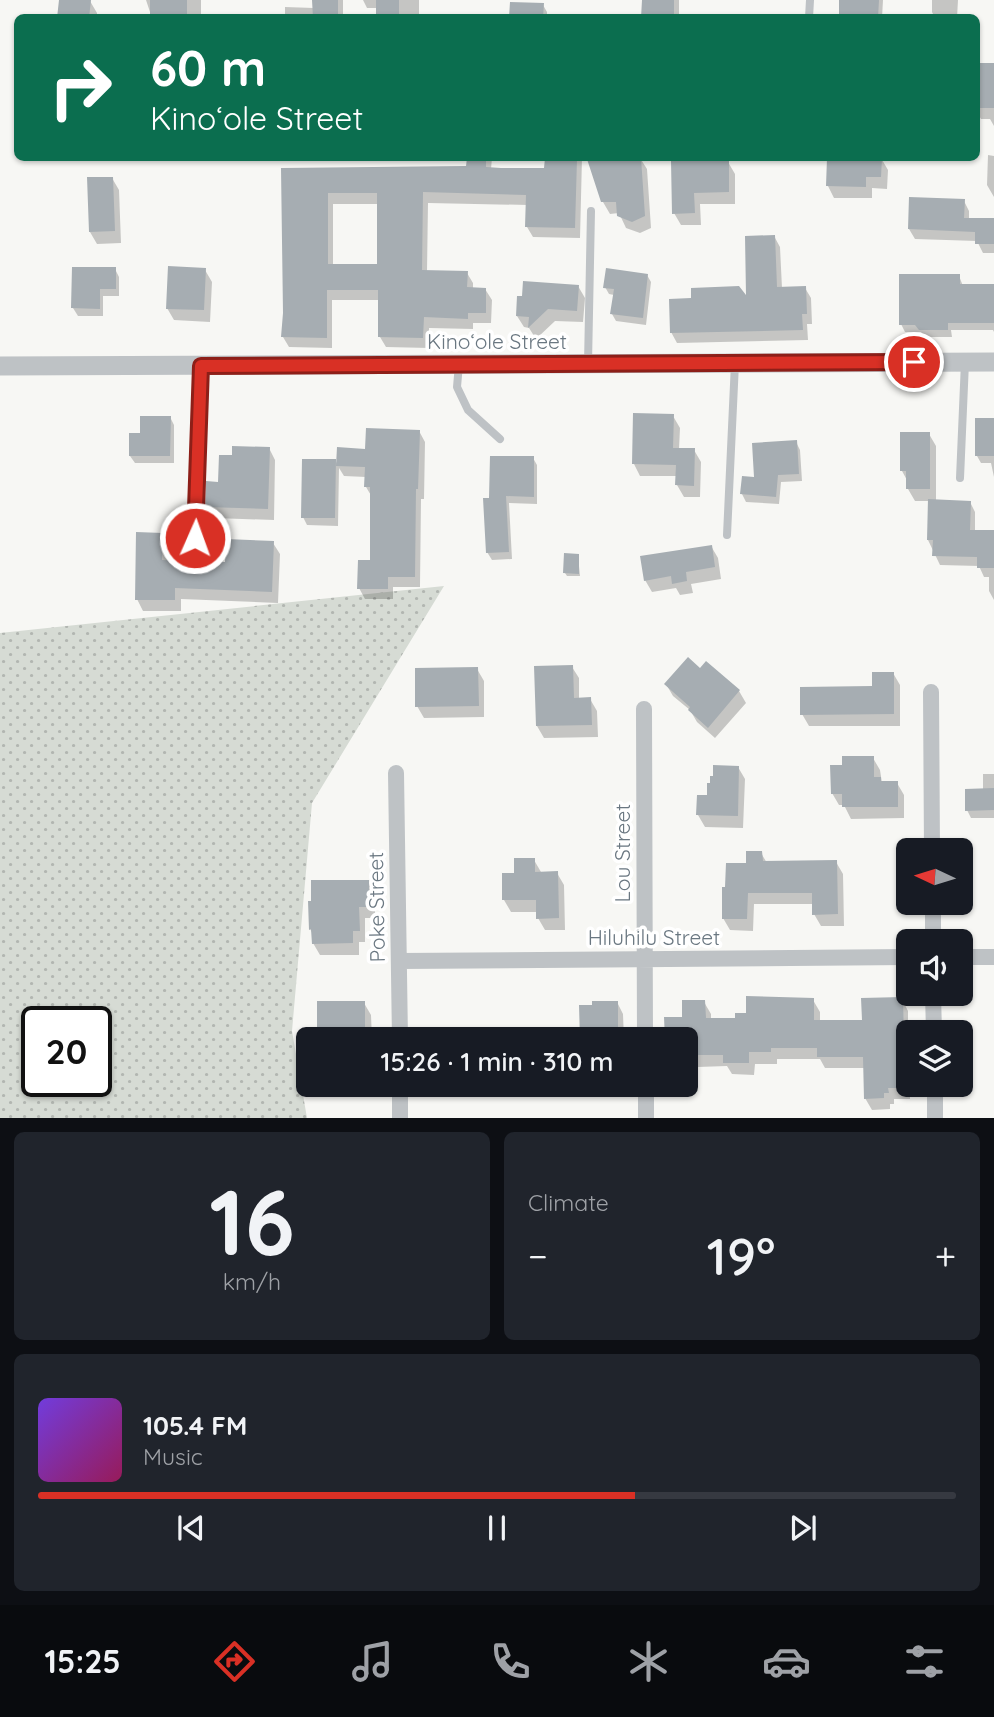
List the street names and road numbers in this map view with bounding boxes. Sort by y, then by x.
street label: Kinoʻole Street [427,328,567,354]
street label: Lou Street [609,804,635,902]
street label: Poke Street [362,851,390,963]
street label: Hiluhilu Street [588,924,720,950]

